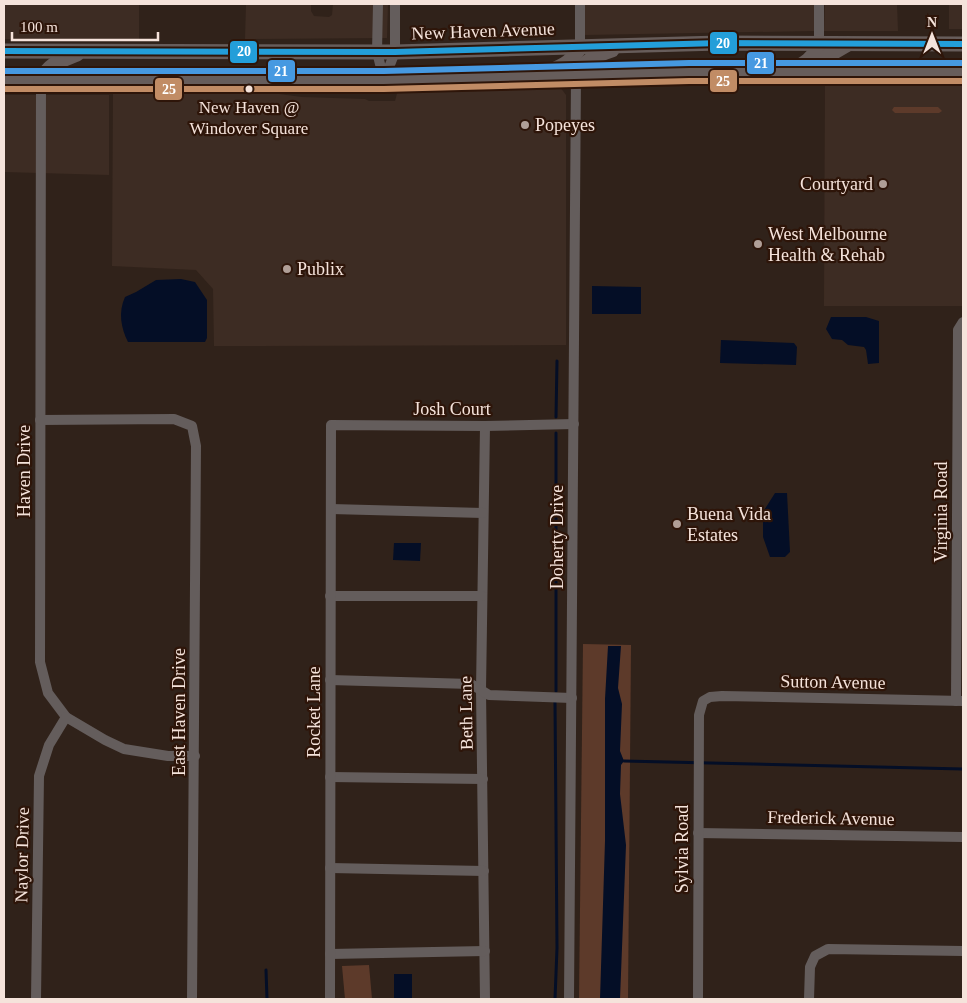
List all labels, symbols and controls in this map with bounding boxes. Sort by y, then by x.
scale bar [12,10,159,42]
north arrow [907,10,957,60]
text: N [927,15,937,30]
street label: New Haven Avenue [411,18,555,44]
text: 100 m [20,19,58,35]
line badge: 20 [709,31,738,55]
text: 20 [716,36,730,51]
line badge: 20 [229,40,258,64]
text: 20 [237,44,251,59]
line badge: 21 [746,51,775,75]
text: 21 [754,56,768,71]
line badge: 21 [267,59,296,83]
text: 21 [274,64,288,79]
line badge: 25 [709,69,738,93]
text: 25 [716,74,730,89]
line badge: 25 [154,77,183,101]
text: 25 [162,82,176,97]
marker: New Haven @ Windover Square [244,84,254,94]
place label: New Haven @ Windover Square [190,98,308,138]
place label: Popeyes [535,115,595,135]
marker: Popeyes [519,119,531,131]
place label: Courtyard [800,174,873,194]
marker: Courtyard [877,178,889,190]
place label: West Melbourne Health & Rehab [768,224,887,265]
marker: West Melbourne Health & Rehab [752,238,764,250]
place label: Publix [297,259,344,279]
marker: Publix [281,263,293,275]
street label: Josh Court [413,399,491,419]
street label: Haven Drive [14,425,34,517]
street label: Virginia Road [931,461,951,563]
street label: Doherty Drive [547,485,567,589]
place label: Buena Vida Estates [687,504,771,545]
marker: Buena Vida Estates [671,518,683,530]
street label: East Haven Drive [169,648,189,776]
street label: Rocket Lane [304,666,324,758]
street label: Sutton Avenue [780,671,886,693]
street label: Beth Lane [455,676,477,750]
street label: Sylvia Road [672,805,692,893]
street label: Naylor Drive [11,807,33,903]
street label: Frederick Avenue [767,807,895,829]

